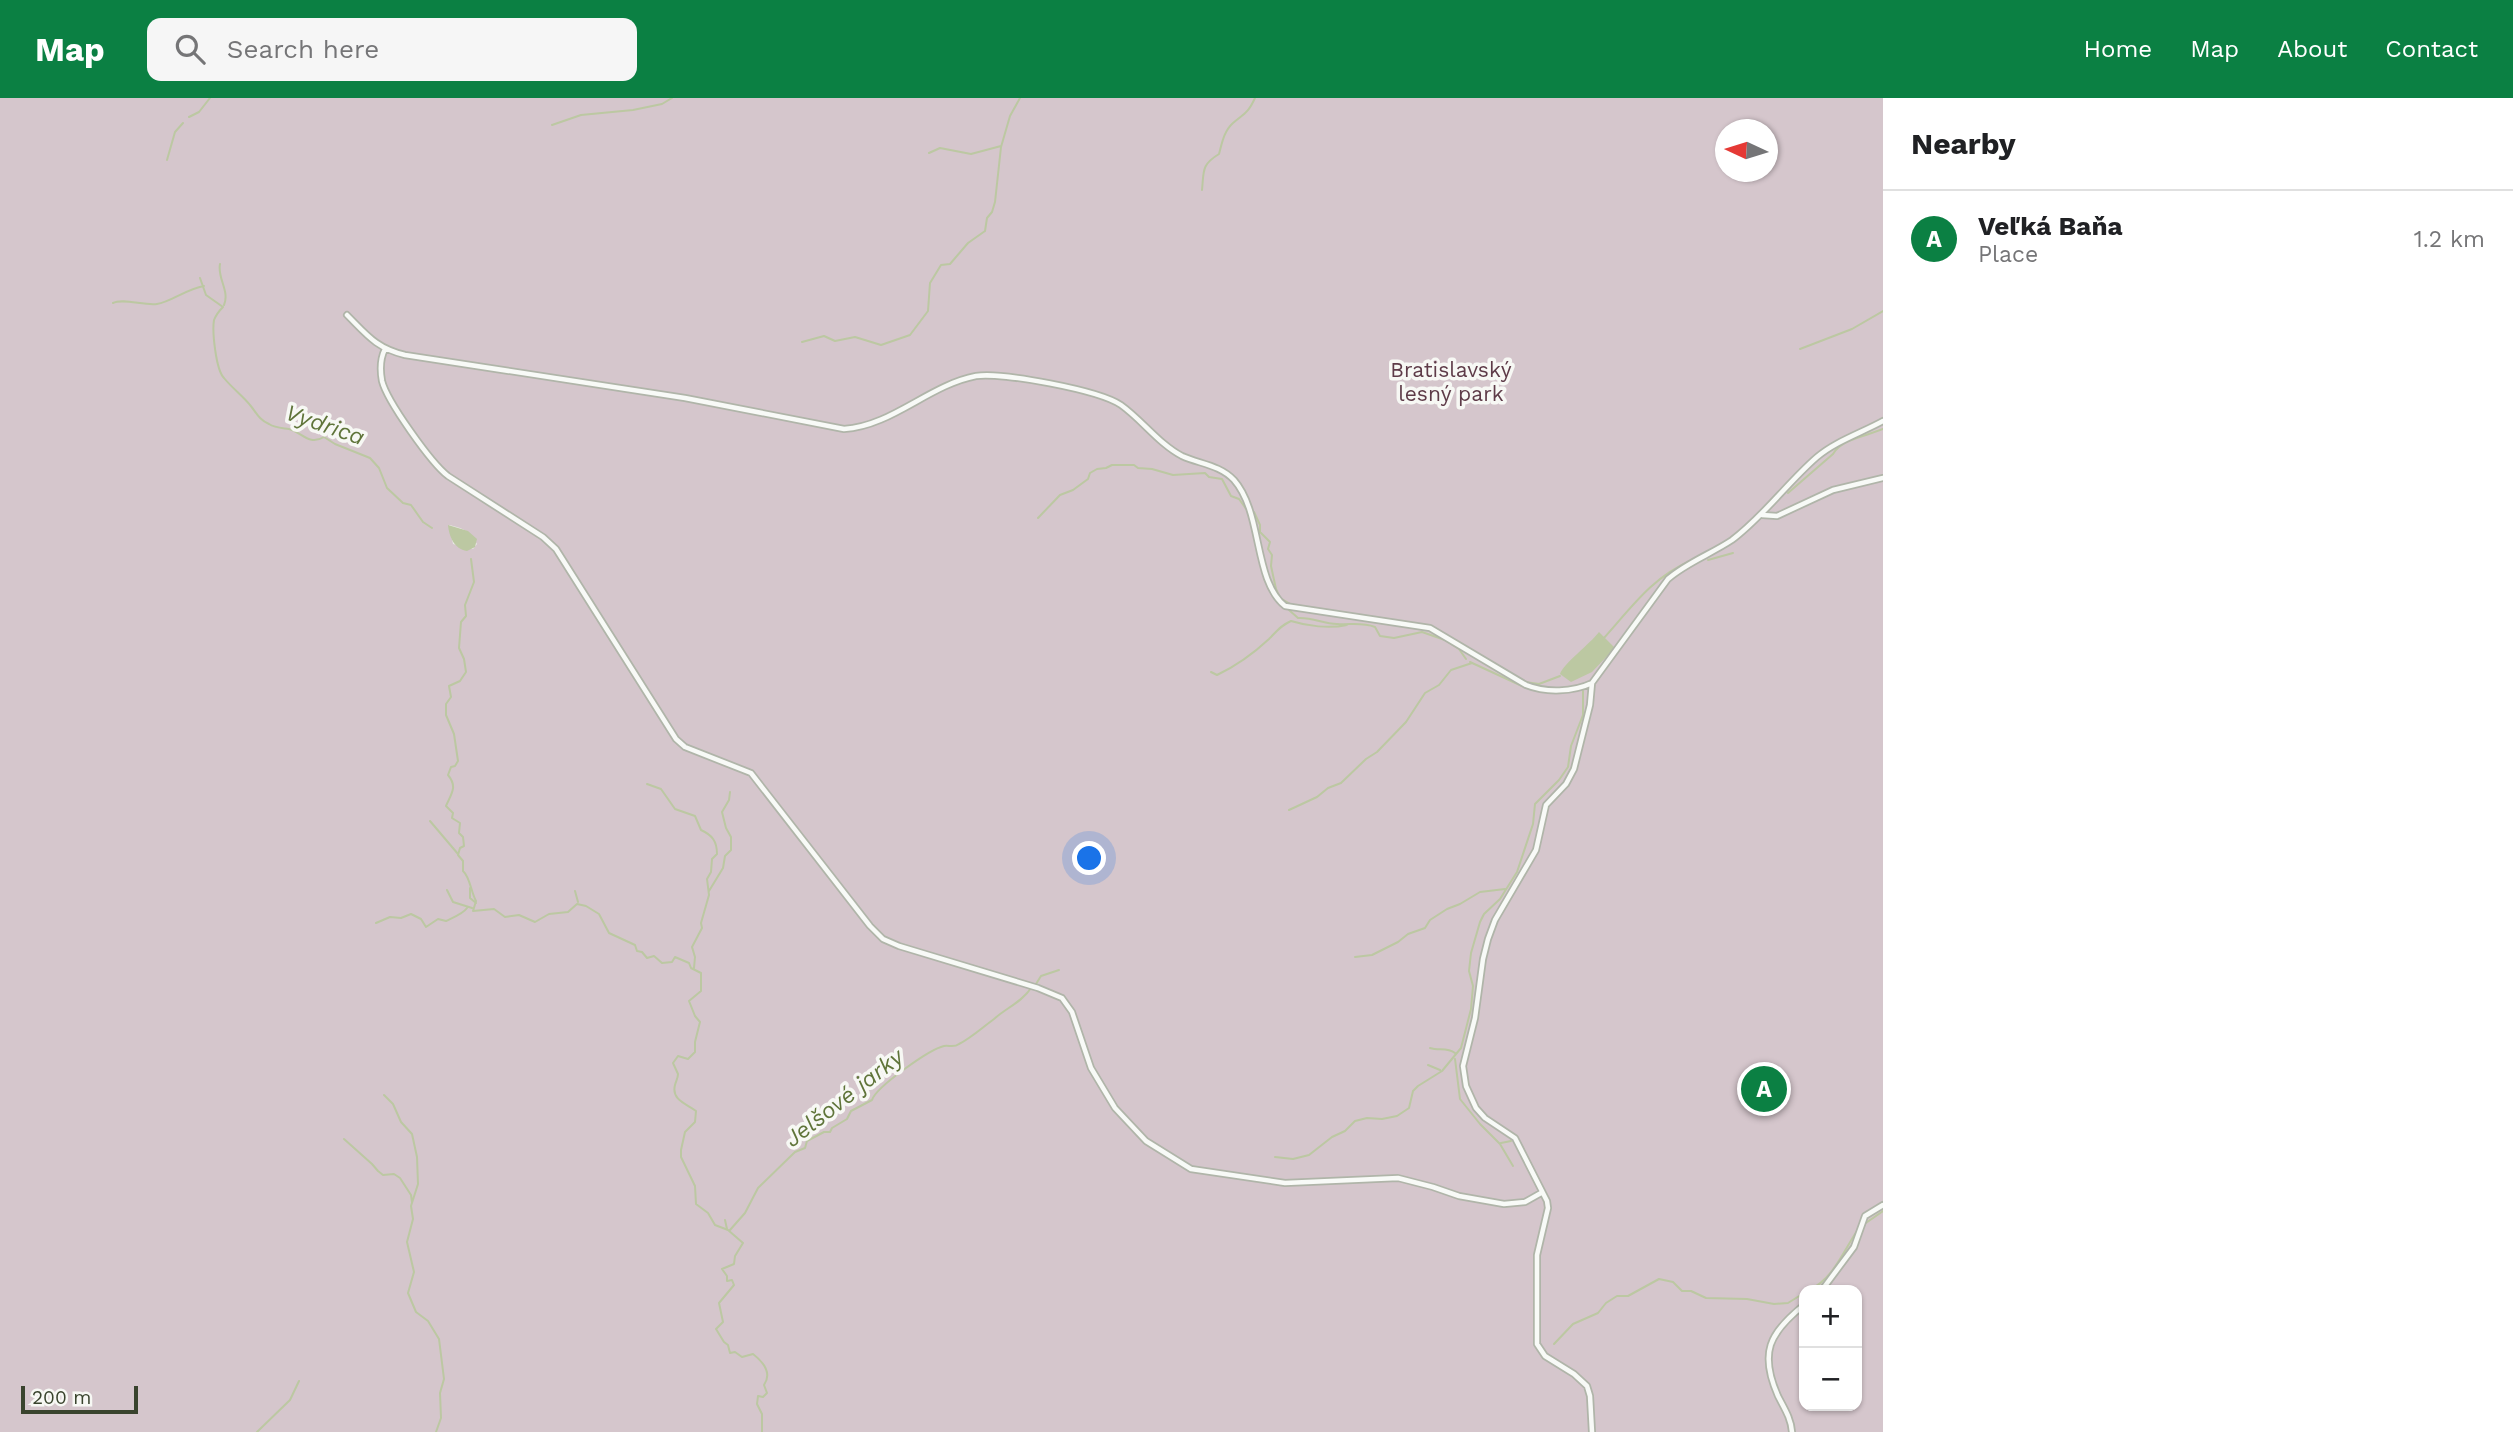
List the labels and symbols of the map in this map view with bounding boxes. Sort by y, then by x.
north arrow [1715,119,1778,182]
park label: Bratislavský lesný park [1390,357,1512,406]
water label: Vydrica [282,399,368,451]
your location [1072,841,1106,875]
water label: Jelšové jarky [779,1042,910,1153]
pin: A [1741,1063,1787,1115]
scale bar [21,1383,138,1415]

